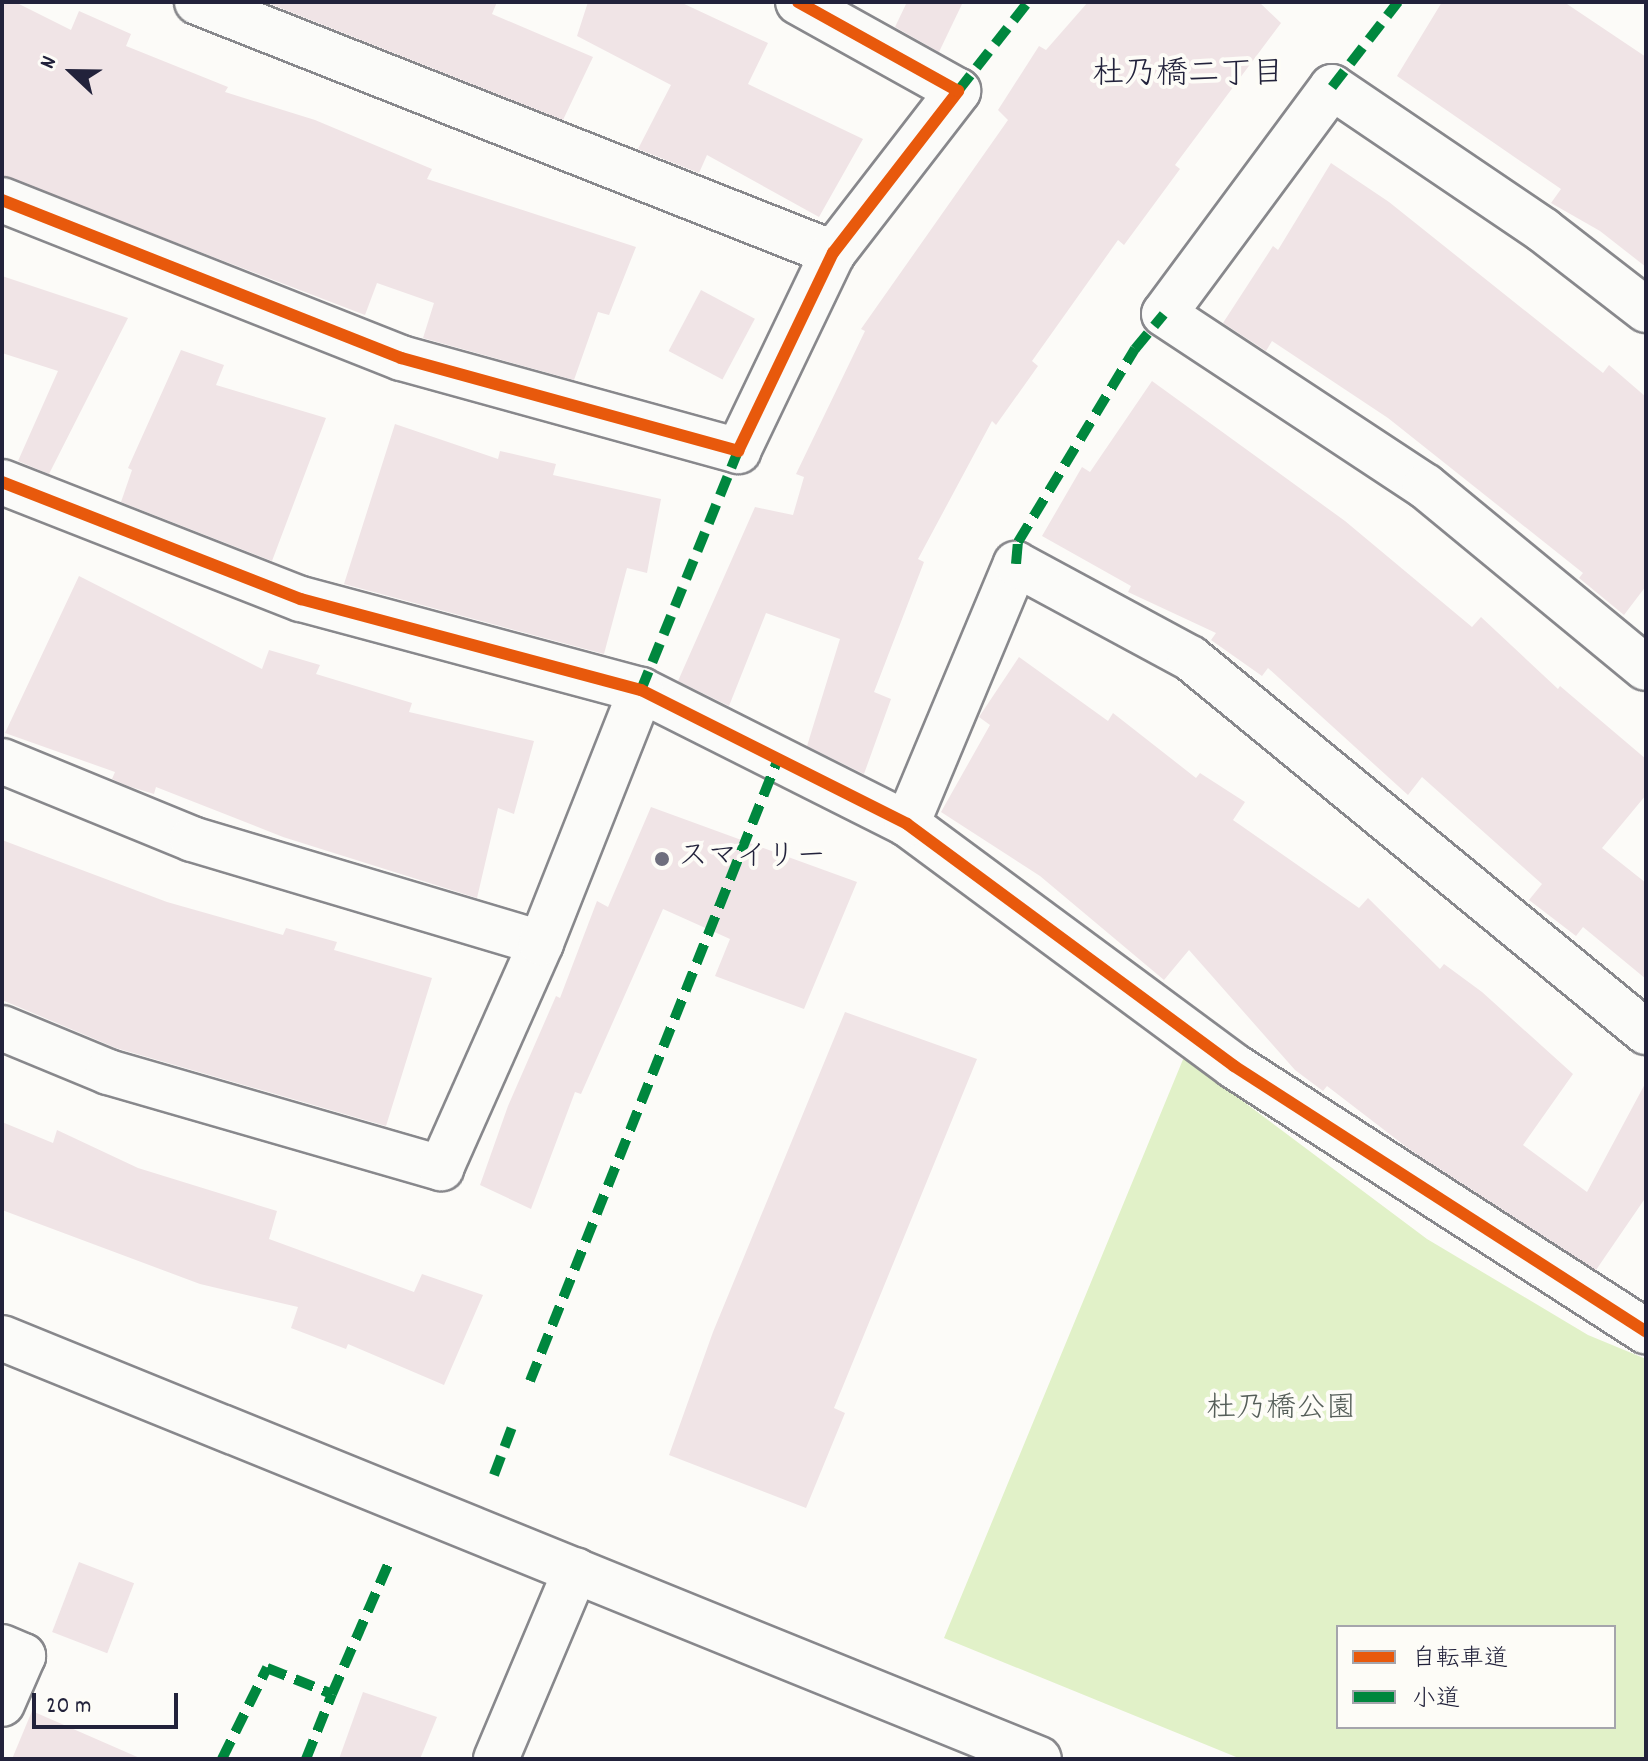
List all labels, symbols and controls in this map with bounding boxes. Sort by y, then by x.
north arrow [32,32,112,112]
text: N [33,52,66,74]
district label: 杜乃橋二丁目 [1092,57,1284,95]
place label: スマイリー [678,841,828,877]
marker: スマイリー [653,850,671,868]
park label: 杜乃橋公園 [1206,1393,1356,1429]
legend [1336,1625,1616,1729]
text: 自転車道 [1412,1643,1508,1677]
scale bar [36,1677,182,1727]
text: 小道 [1412,1683,1460,1717]
text: 20 m [46,1690,92,1724]

